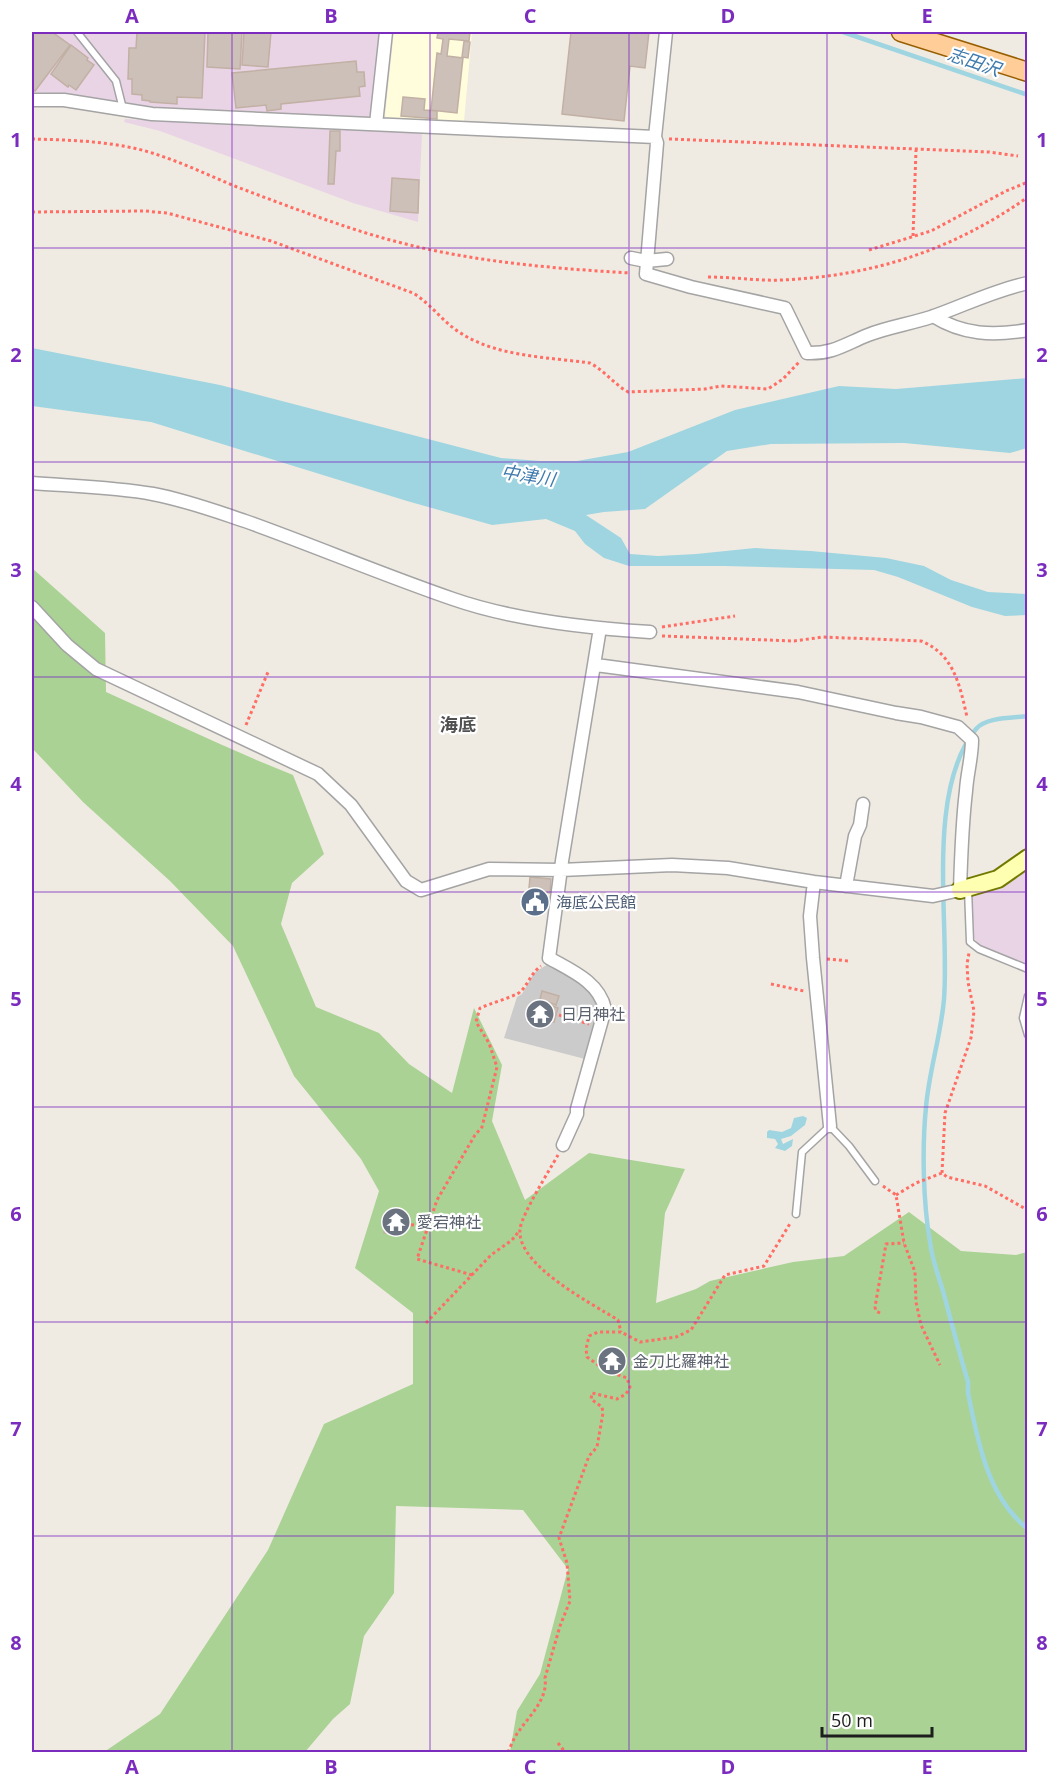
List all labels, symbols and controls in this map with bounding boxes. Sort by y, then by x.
text: A [125,2,139,29]
text: B [324,2,338,29]
text: C [524,2,537,29]
text: D [721,2,735,29]
text: E [921,2,933,29]
water label: 志田沢 [945,41,1006,82]
text: 1 [10,126,22,153]
text: 1 [1036,126,1048,153]
text: 2 [10,341,22,368]
text: 2 [1036,341,1048,368]
water label: 中津川 [500,459,559,491]
text: 3 [10,556,22,583]
text: 3 [1036,556,1048,583]
district label: 海底 [440,712,476,736]
text: 4 [10,770,22,797]
text: 4 [1036,770,1048,797]
public building icon: 海底公民館 [519,886,551,918]
place label: 海底公民館 [556,891,636,913]
text: 5 [10,985,22,1012]
text: 5 [1036,985,1048,1012]
temple icon: 日月神社 [524,998,556,1030]
place label: 日月神社 [561,1003,625,1025]
text: 6 [10,1200,22,1227]
text: 6 [1036,1200,1048,1227]
temple icon: 愛宕神社 [380,1206,412,1238]
place label: 愛宕神社 [417,1211,481,1233]
temple icon: 金刀比羅神社 [596,1345,628,1377]
place label: 金刀比羅神社 [633,1350,729,1372]
text: 7 [10,1415,22,1442]
text: 7 [1036,1415,1048,1442]
text: 8 [10,1629,22,1656]
text: 8 [1036,1629,1048,1656]
scale bar [822,1700,932,1738]
text: 50 m [831,1708,873,1732]
text: A [125,1753,139,1780]
text: B [324,1753,338,1780]
text: C [524,1753,537,1780]
text: D [721,1753,735,1780]
text: E [921,1753,933,1780]

